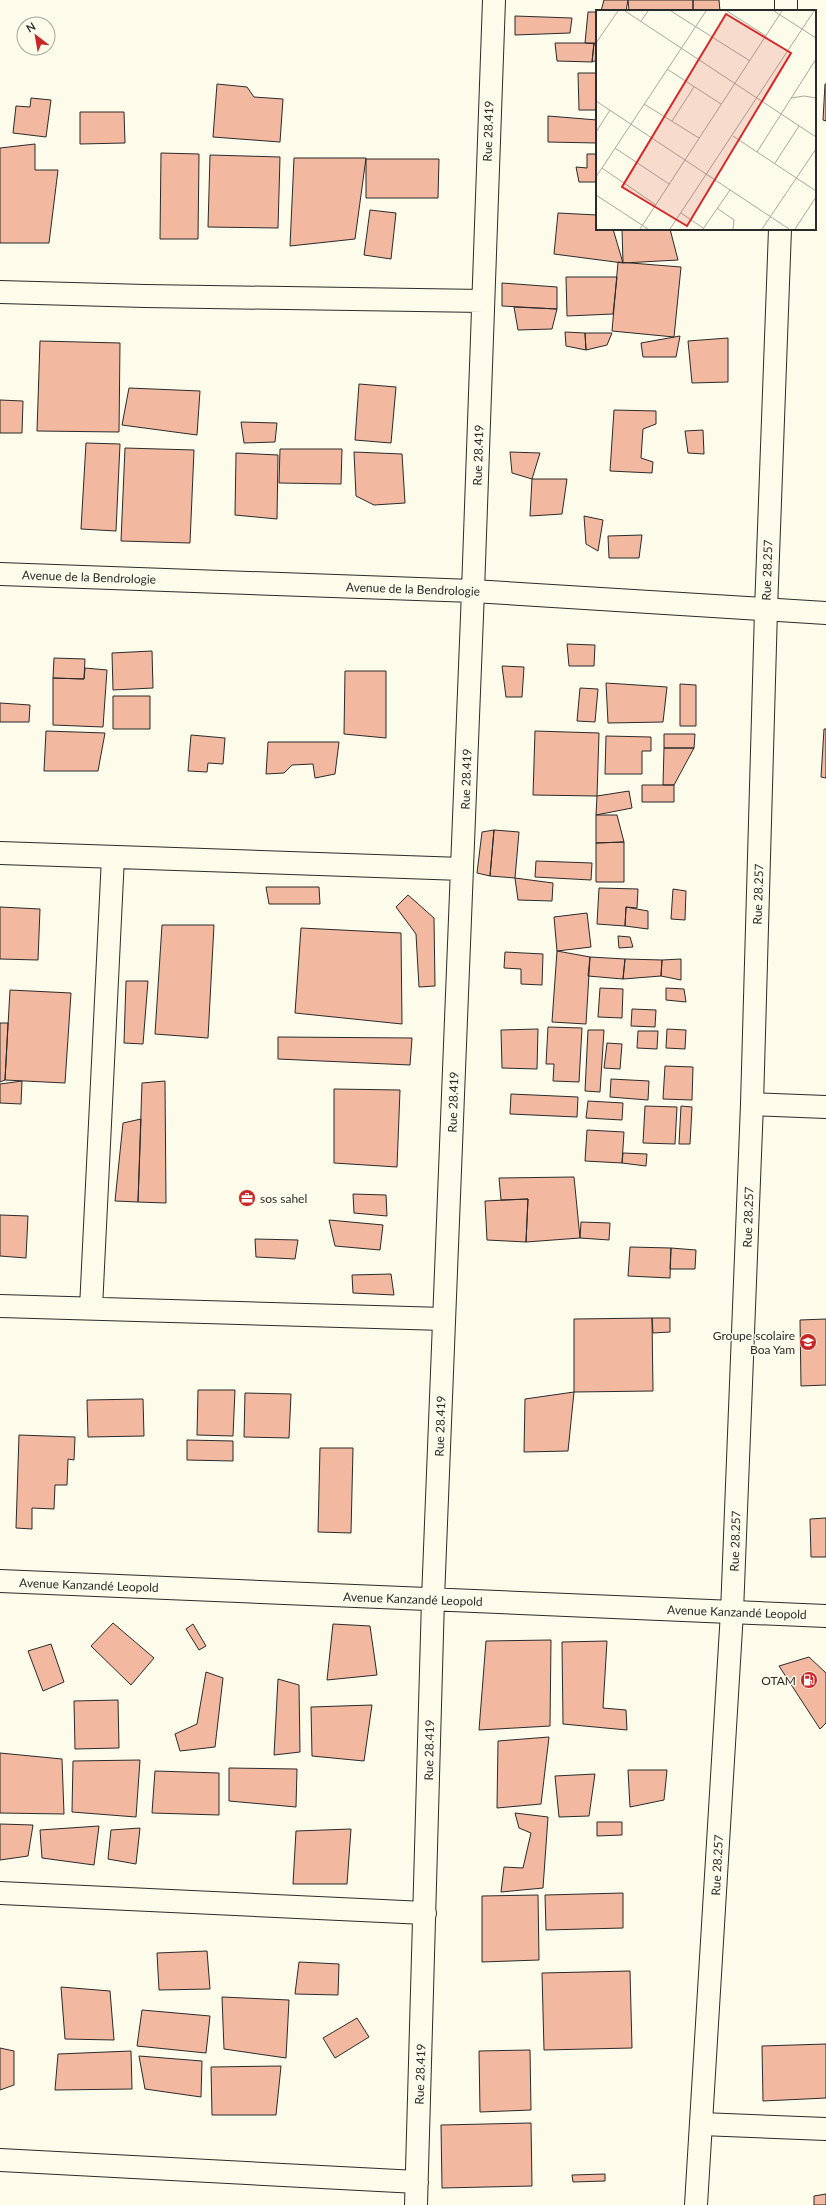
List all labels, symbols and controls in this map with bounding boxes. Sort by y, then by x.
inset map [596,10,816,230]
north arrow [16,16,56,56]
text: N [24,19,38,35]
street label: Rue 28.419 [479,100,497,162]
street label: Rue 28.419 [469,424,487,486]
street label: Rue 28.257 [758,539,776,601]
street label: Avenue de la Bendrologie [22,567,156,587]
street label: Avenue de la Bendrologie [346,579,480,599]
street label: Rue 28.419 [457,748,475,810]
street label: Rue 28.257 [749,863,767,925]
street label: Rue 28.419 [444,1071,462,1133]
street label: Rue 28.257 [739,1186,757,1248]
office icon: sos sahel [237,1188,257,1208]
place label: sos sahel [260,1191,307,1206]
place label: Groupe scolaire Boa Yam [713,1328,795,1357]
school or university icon: Groupe scolaire Boa Yam [798,1332,818,1352]
street label: Rue 28.419 [431,1395,449,1457]
street label: Rue 28.257 [726,1510,744,1572]
street label: Avenue Kanzandé Leopold [19,1575,159,1595]
street label: Avenue Kanzandé Leopold [343,1589,483,1609]
street label: Avenue Kanzandé Leopold [667,1602,807,1622]
fuel station icon: OTAM [799,1670,819,1690]
place label: OTAM [761,1673,796,1688]
street label: Rue 28.419 [421,1719,437,1781]
street label: Rue 28.257 [708,1834,726,1896]
street label: Rue 28.419 [411,2043,429,2105]

